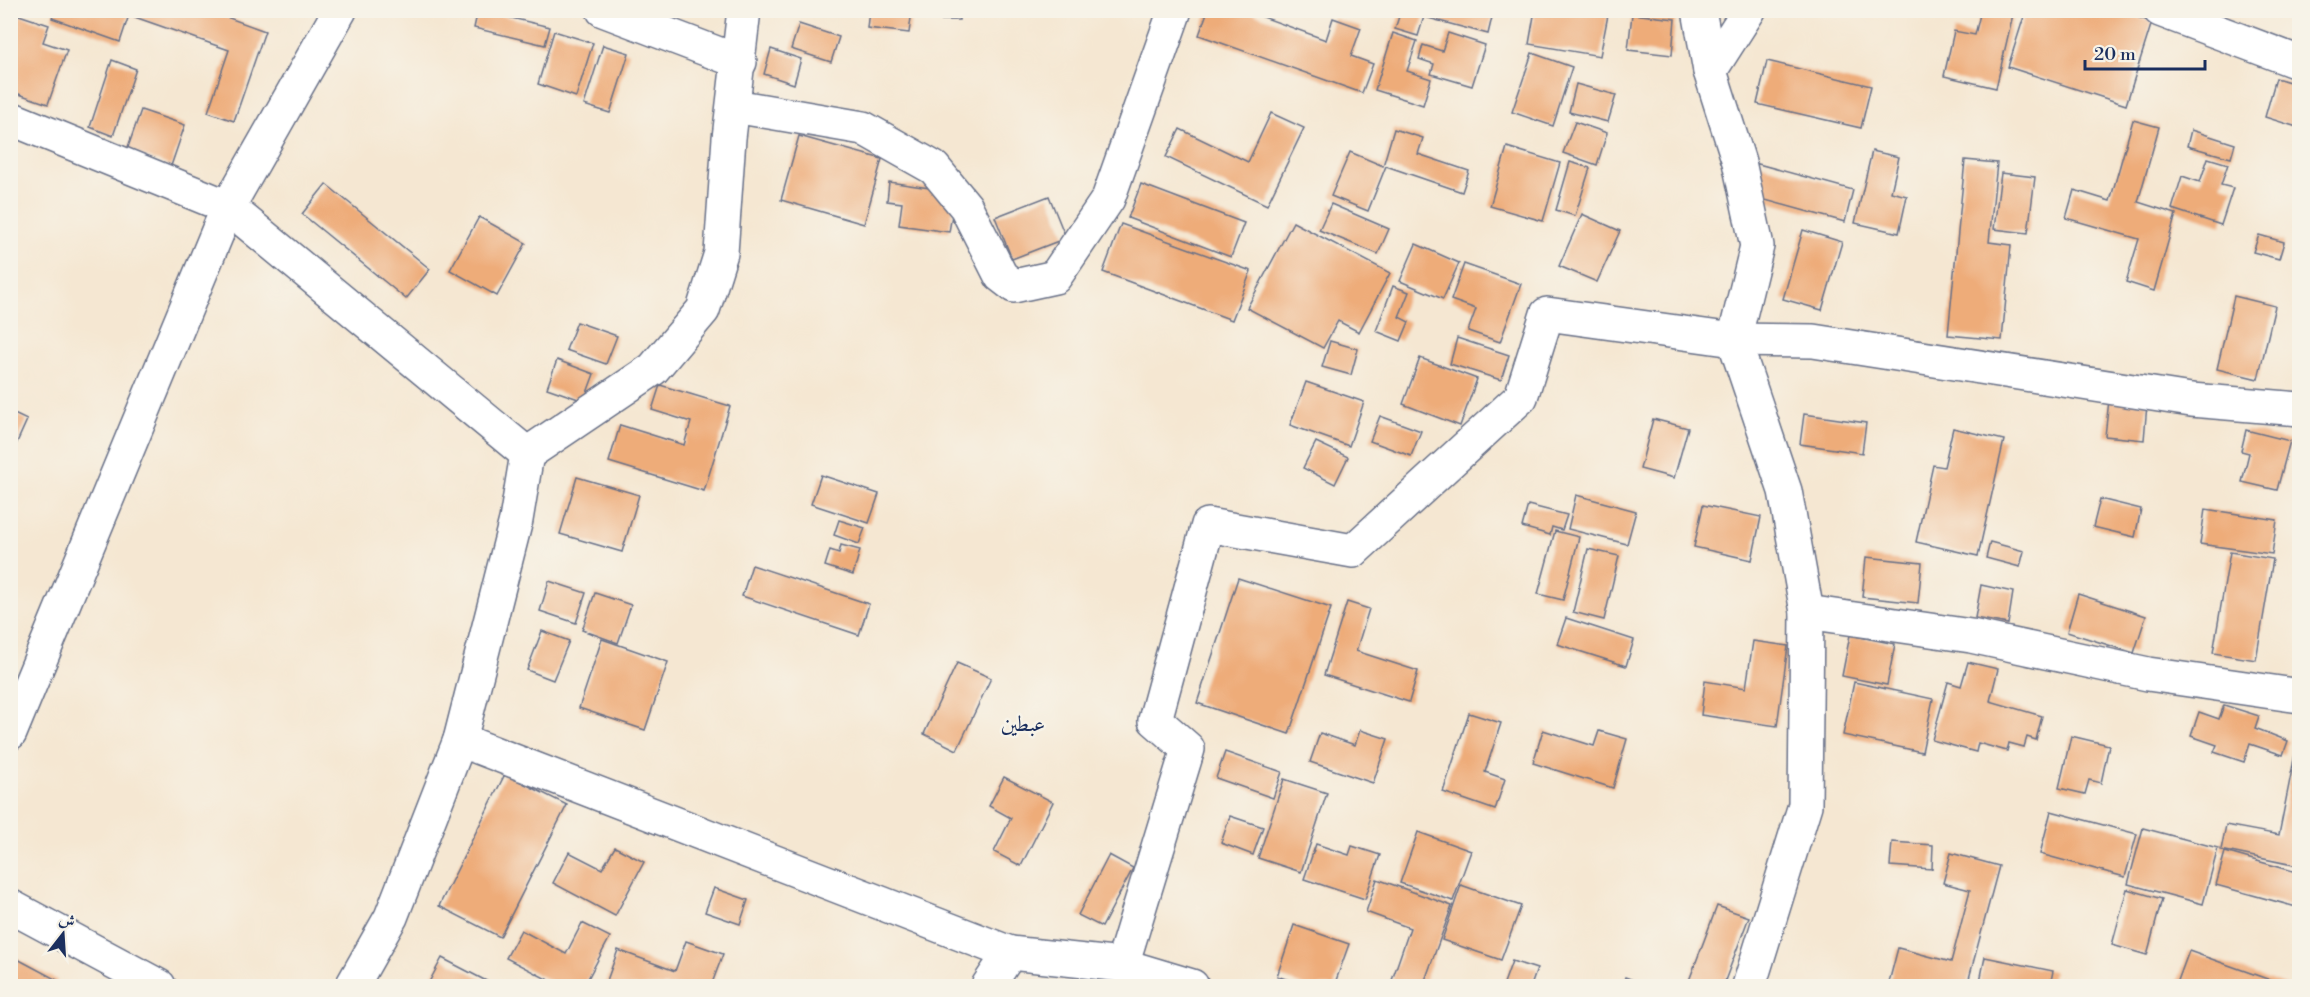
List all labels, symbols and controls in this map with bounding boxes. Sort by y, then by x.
scale bar [2085,33,2205,71]
text: 20 m [2094,43,2136,66]
district label: عبطين [1001,711,1045,738]
north arrow [33,904,93,964]
text: ش [57,909,78,932]

